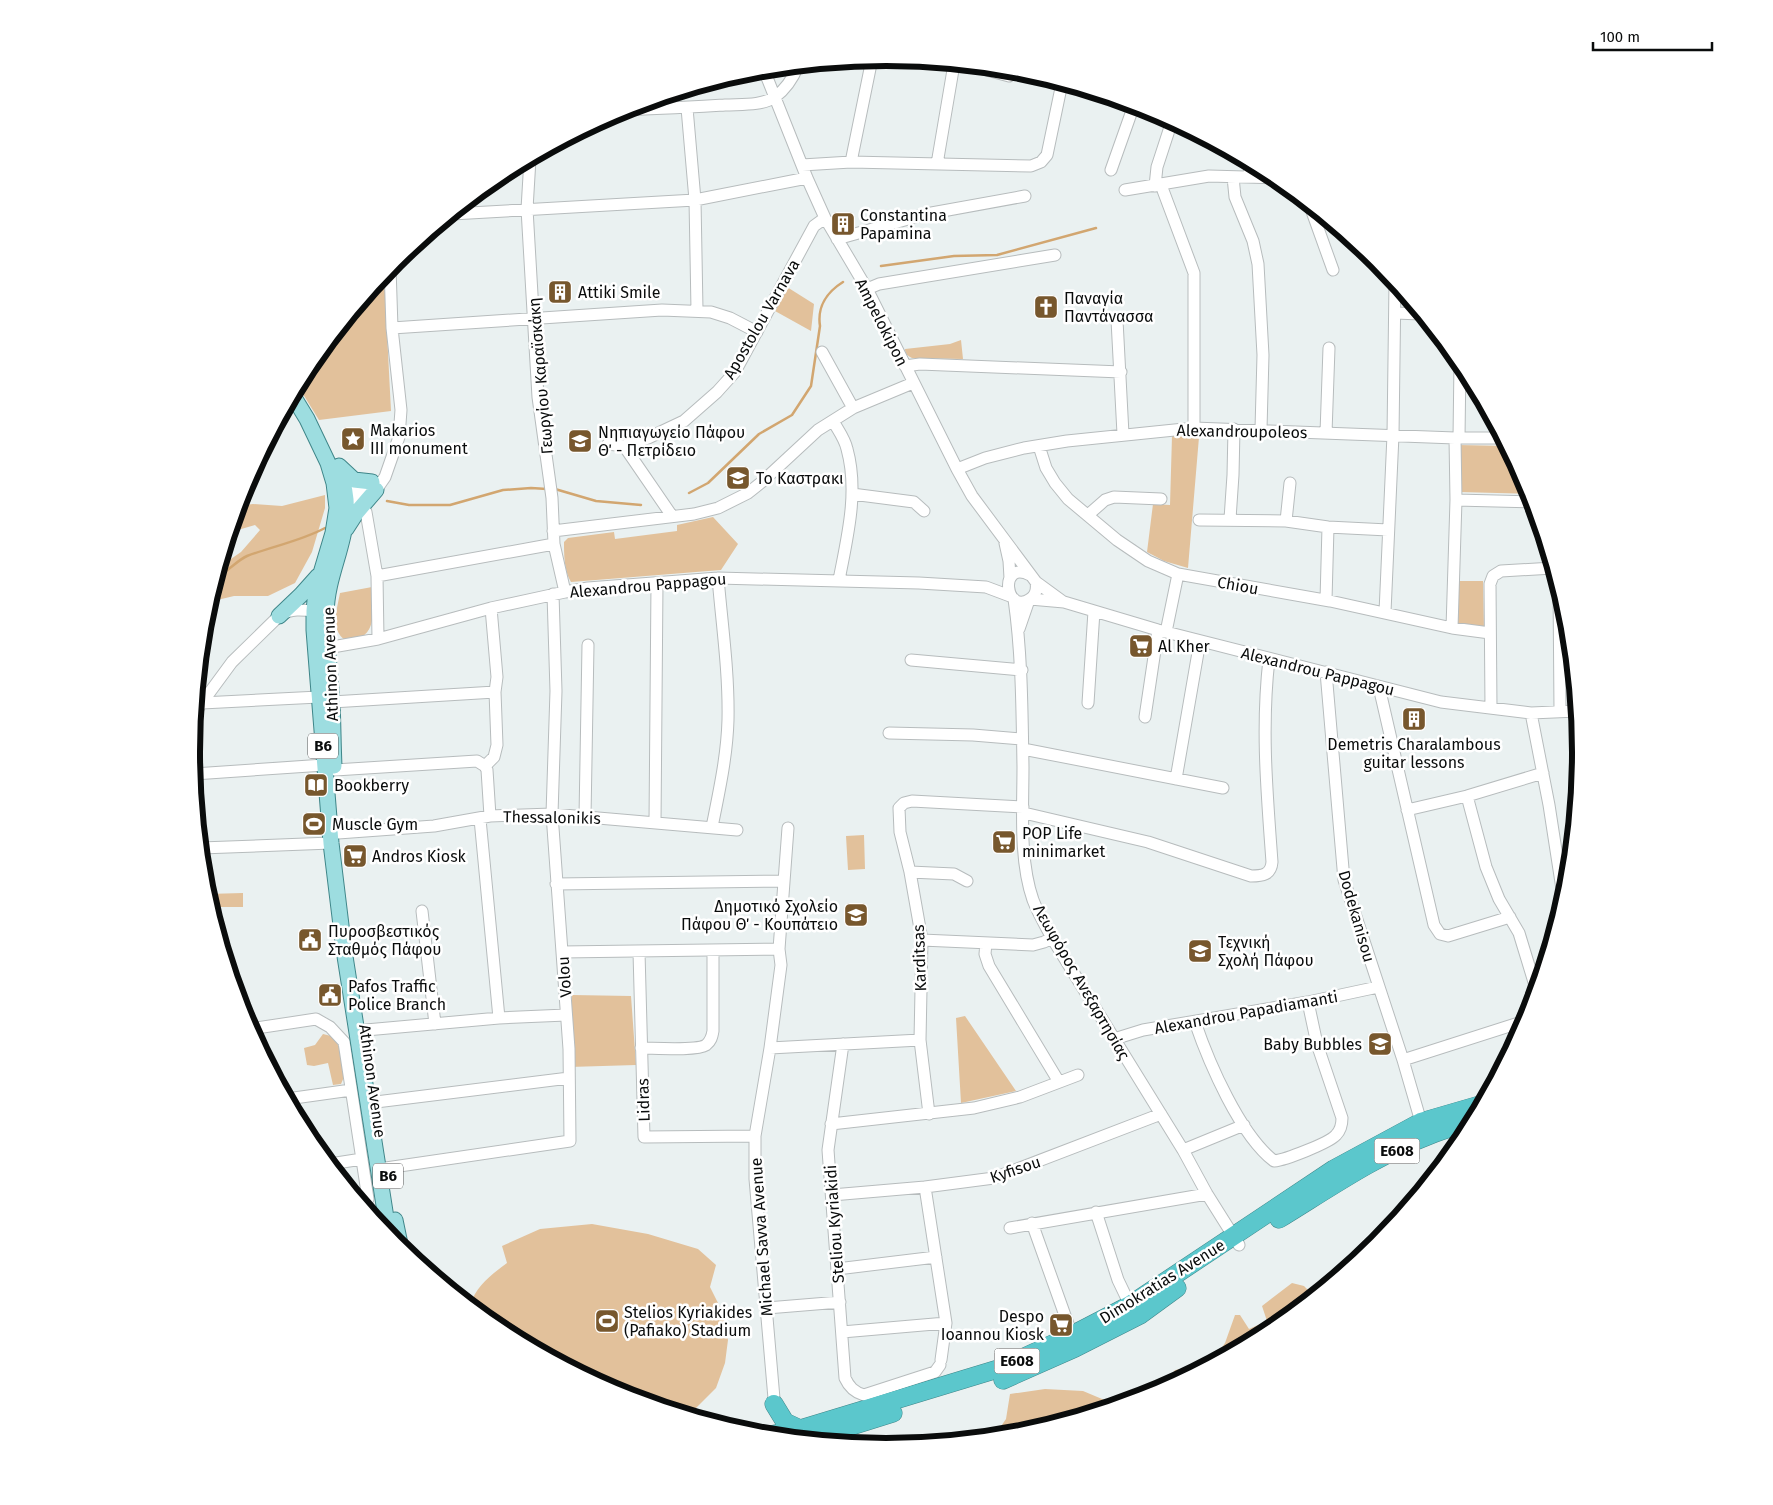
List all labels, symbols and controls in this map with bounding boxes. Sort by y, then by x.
scale bar [1593,20,1712,52]
text: 100 m [1600,28,1640,46]
place label: Constantina Papamina [860,206,947,243]
building icon: Constantina Papamina [830,211,856,237]
street label: Apostolou Varnava [719,256,803,383]
street label: Ampelokipon [851,275,912,369]
building icon: Attiki Smile [547,279,573,305]
place label: Attiki Smile [578,283,660,302]
place label: Παναγία Παντάνασσα [1064,289,1154,326]
church icon: Παναγία Παντάνασσα [1033,294,1059,320]
street label: Γεωργίου Καραϊσκάκη [524,297,557,455]
place label: Makarios III monument [370,421,468,458]
street label: Alexandroupoleos [1176,421,1308,442]
place label: Νηπιαγωγείο Πάφου Θ΄ - Πετρίδειο [598,423,745,460]
place icon: Makarios III monument [340,426,366,452]
school or university icon: Νηπιαγωγείο Πάφου Θ΄ - Πετρίδειο [567,428,593,454]
school or university icon: Το Καστρακι [725,465,751,491]
place label: Το Καστρακι [756,469,844,488]
street label: Alexandrou Pappagou [569,569,727,602]
street label: Chiou [1216,573,1260,598]
street label: Athinon Avenue [319,607,342,721]
supermarket icon: Al Kher [1128,633,1154,659]
place label: Al Kher [1158,637,1211,656]
street label: Alexandrou Pappagou [1239,643,1397,700]
building icon: Demetris Charalambous guitar lessons [1401,706,1427,732]
road number: B6 [308,734,338,758]
place label: Demetris Charalambous guitar lessons [1327,735,1501,772]
library icon: Bookberry [303,772,329,798]
place label: Bookberry [334,776,409,795]
street label: Thessalonikis [503,807,601,828]
sports icon: Muscle Gym [301,811,327,837]
place label: Muscle Gym [332,815,418,834]
place label: POP Life minimarket [1022,824,1105,861]
supermarket icon: POP Life minimarket [991,829,1017,855]
supermarket icon: Andros Kiosk [342,843,368,869]
place label: Andros Kiosk [372,847,467,866]
street label: Dodekanisou [1334,868,1379,964]
place label: Δημοτικό Σχολείο Πάφου Θ΄ - Κουπάτειο [681,897,838,934]
street label: Λεωφόρος Ανεξαρτησίας [1029,901,1134,1064]
school or university icon: Δημοτικό Σχολείο Πάφου Θ΄ - Κουπάτειο [843,902,869,928]
place label: Πυροσβεστικός Σταθμός Πάφου [328,922,441,959]
street label: Karditsas [909,924,930,992]
public building icon: Πυροσβεστικός Σταθμός Πάφου [297,927,323,953]
place label: Τεχνική Σχολή Πάφου [1218,933,1314,970]
school or university icon: Τεχνική Σχολή Πάφου [1187,938,1213,964]
street label: Volou [554,956,575,998]
place label: Pafos Traffic Police Branch [348,977,446,1014]
public building icon: Pafos Traffic Police Branch [317,982,343,1008]
street label: Alexandrou Papadiamanti [1153,987,1339,1038]
street label: Athinon Avenue [355,1023,390,1139]
school or university icon: Baby Bubbles [1367,1031,1393,1057]
place label: Baby Bubbles [1263,1035,1362,1054]
street label: Lidras [633,1078,654,1122]
road number: E608 [1374,1138,1420,1164]
street label: Kyfisou [987,1152,1043,1187]
street label: Michael Savva Avenue [746,1157,777,1317]
road number: B6 [373,1164,403,1188]
street label: Steliou Kyriakidi [821,1164,848,1284]
street label: Dimokratias Avenue [1096,1235,1228,1328]
place label: Stelios Kyriakides (Pafiako) Stadium [624,1303,752,1340]
place label: Despo Ioannou Kiosk [941,1307,1045,1344]
sports icon: Stelios Kyriakides (Pafiako) Stadium [594,1308,620,1334]
supermarket icon: Despo Ioannou Kiosk [1048,1312,1074,1338]
road number: E608 [994,1348,1040,1374]

